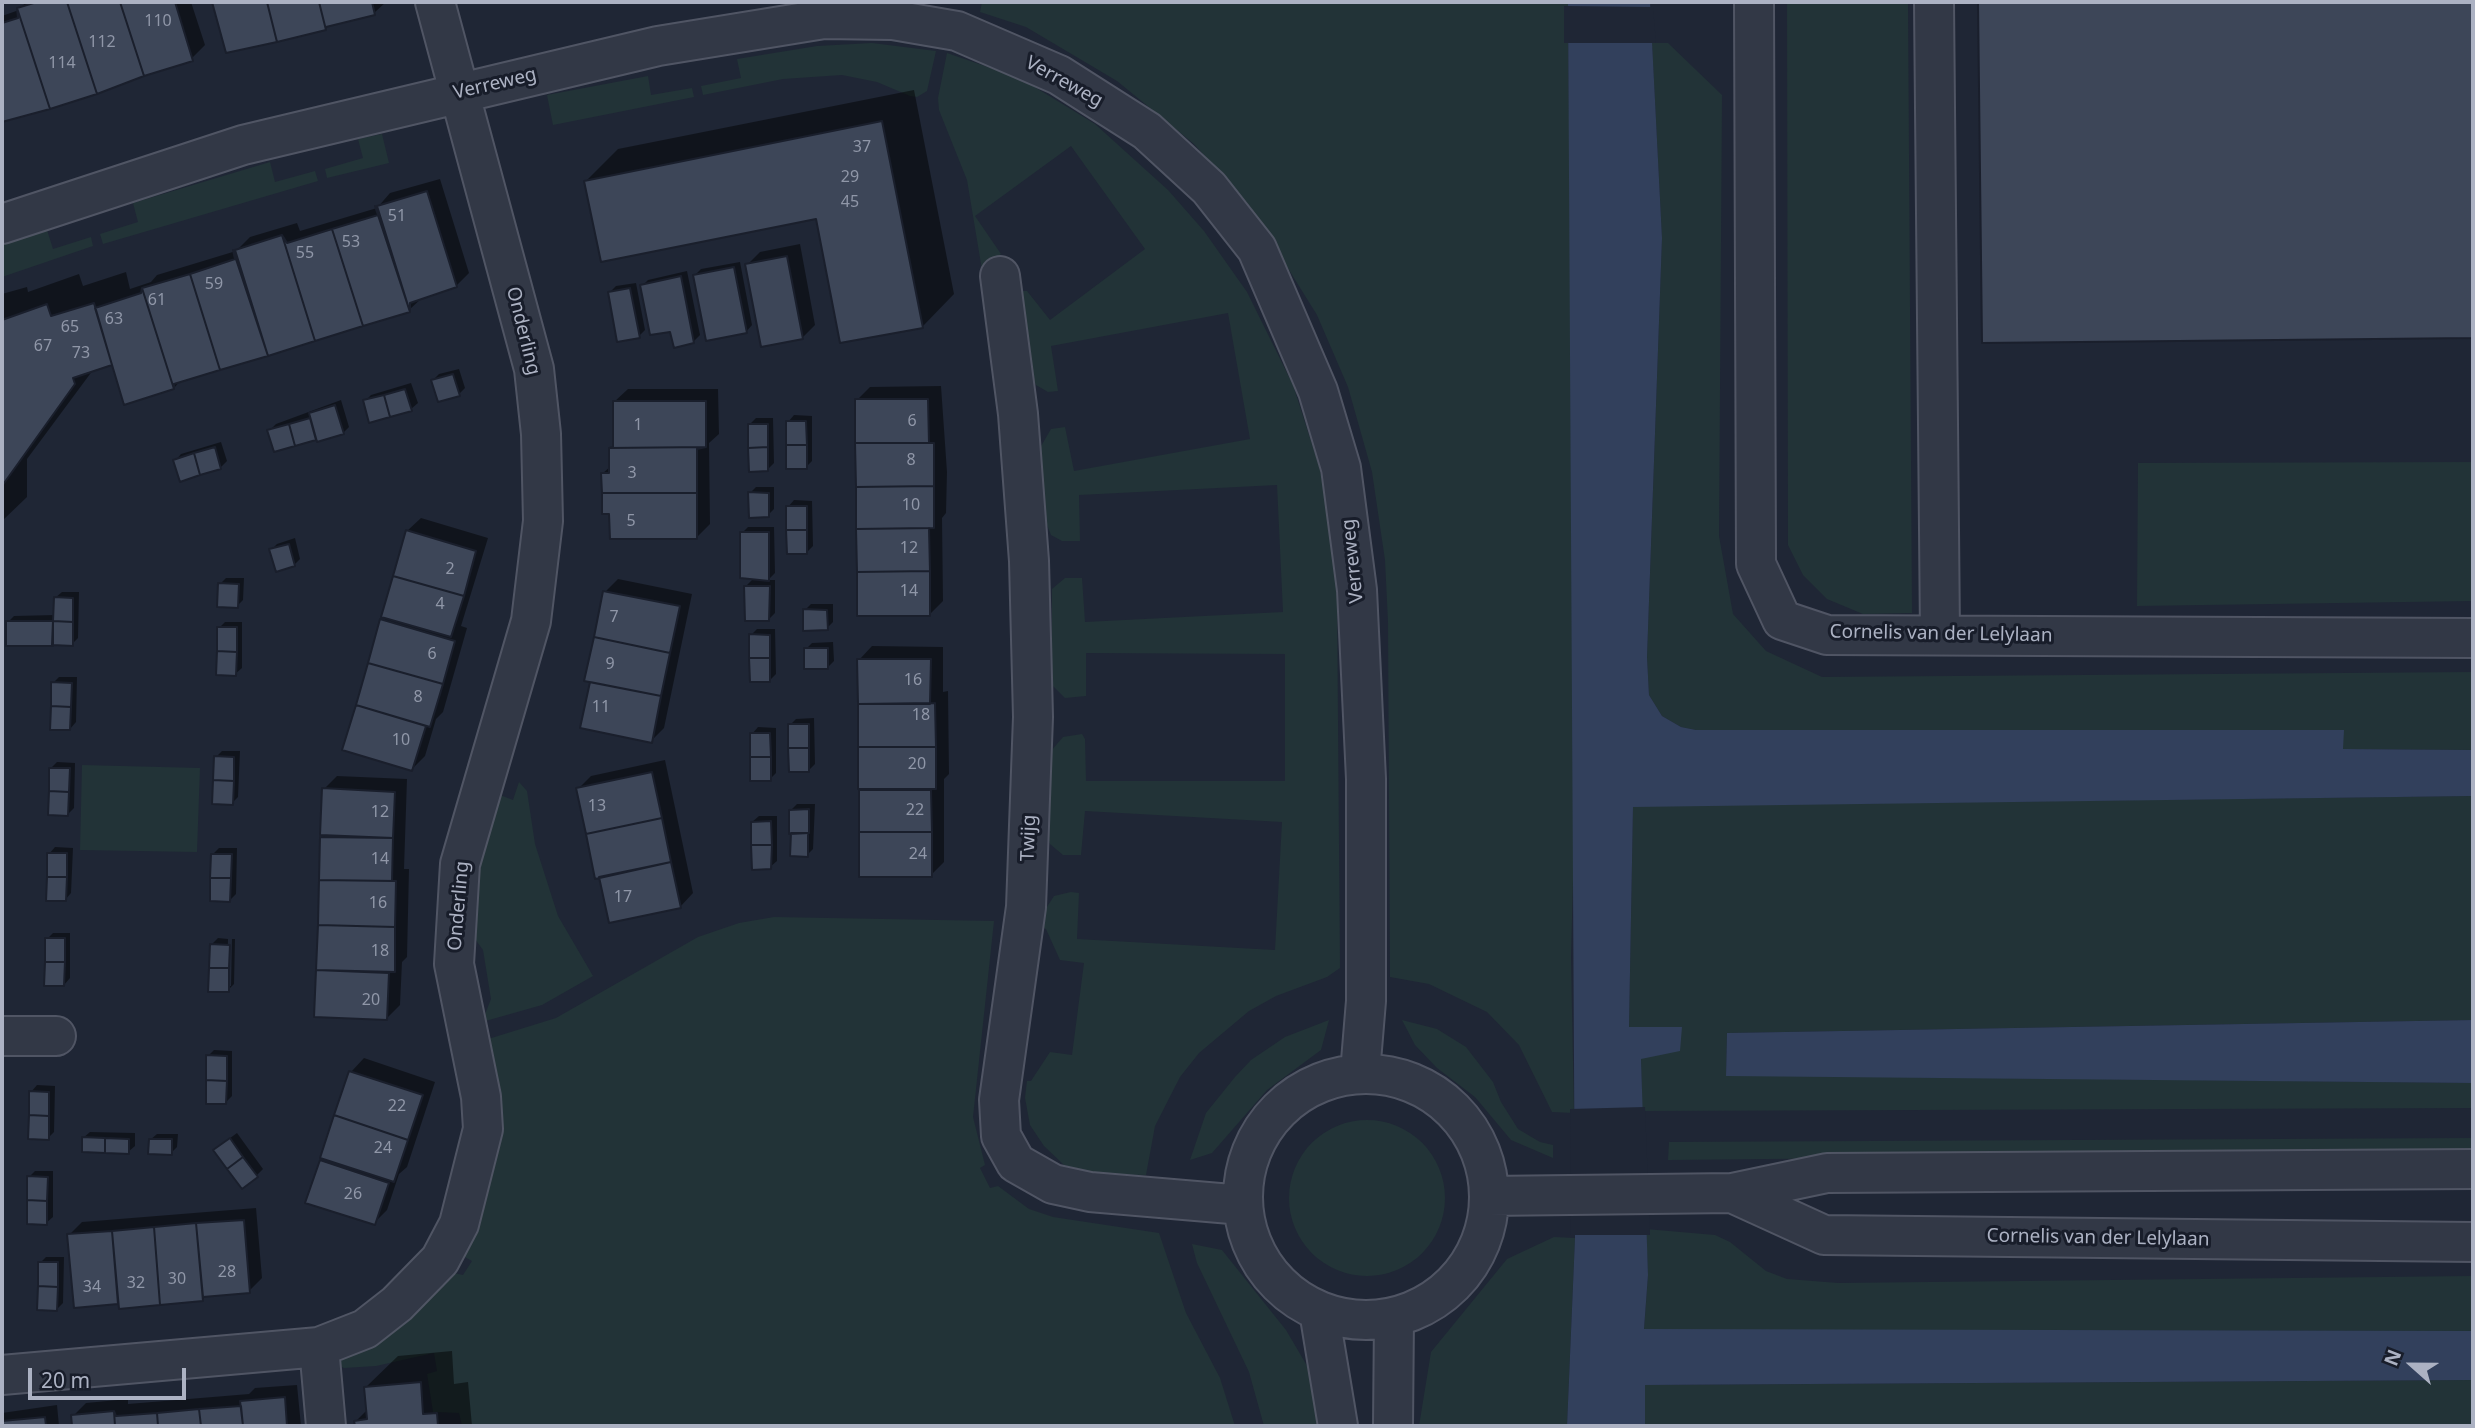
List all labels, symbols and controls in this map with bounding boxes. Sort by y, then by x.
house number: 110 [144,11,172,31]
house number: 112 [88,32,116,52]
street label: Verreweg [1021,51,1107,113]
house number: 114 [48,53,76,73]
street label: Verreweg [451,63,539,105]
house number: 37 [853,137,871,157]
house number: 29 [841,167,859,187]
house number: 45 [841,192,859,212]
house number: 51 [388,206,406,226]
house number: 53 [342,232,360,252]
house number: 55 [296,243,314,263]
house number: 59 [205,274,223,294]
street label: Onderling [501,285,545,377]
house number: 61 [148,290,166,310]
house number: 63 [105,309,123,329]
house number: 65 [61,317,79,337]
house number: 67 [34,336,52,356]
house number: 73 [72,343,90,363]
house number: 6 [907,411,917,431]
house number: 1 [633,415,643,435]
house number: 8 [906,450,916,470]
house number: 3 [627,463,637,483]
house number: 10 [902,495,920,515]
house number: 5 [626,511,636,531]
street label: Verreweg [1337,518,1369,604]
house number: 12 [900,538,918,558]
house number: 2 [445,559,455,579]
house number: 14 [900,581,918,601]
house number: 4 [435,594,445,614]
house number: 7 [609,607,619,627]
street label: Cornelis van der Lelylaan [1829,621,2053,647]
house number: 6 [427,644,437,664]
house number: 9 [605,654,615,674]
house number: 16 [904,670,922,690]
house number: 8 [413,687,423,707]
house number: 11 [592,697,610,717]
house number: 18 [912,705,930,725]
house number: 10 [392,730,410,750]
house number: 20 [908,754,926,774]
house number: 13 [588,796,606,816]
house number: 22 [906,800,924,820]
house number: 12 [371,802,389,822]
street label: Twijg [1017,814,1041,862]
house number: 24 [909,844,927,864]
house number: 14 [371,849,389,869]
street label: Onderling [444,860,474,952]
house number: 17 [614,887,632,907]
house number: 16 [369,893,387,913]
house number: 18 [371,941,389,961]
house number: 20 [362,990,380,1010]
house number: 22 [388,1096,406,1116]
house number: 24 [374,1138,392,1158]
house number: 26 [344,1184,362,1204]
street label: Cornelis van der Lelylaan [1986,1225,2210,1251]
house number: 28 [218,1262,236,1282]
house number: 30 [168,1269,186,1289]
house number: 32 [127,1273,145,1293]
house number: 34 [83,1277,101,1297]
north arrow [2377,1330,2447,1400]
text: N [2377,1346,2407,1369]
scale bar [32,1354,189,1398]
text: 20 m [41,1366,90,1394]

